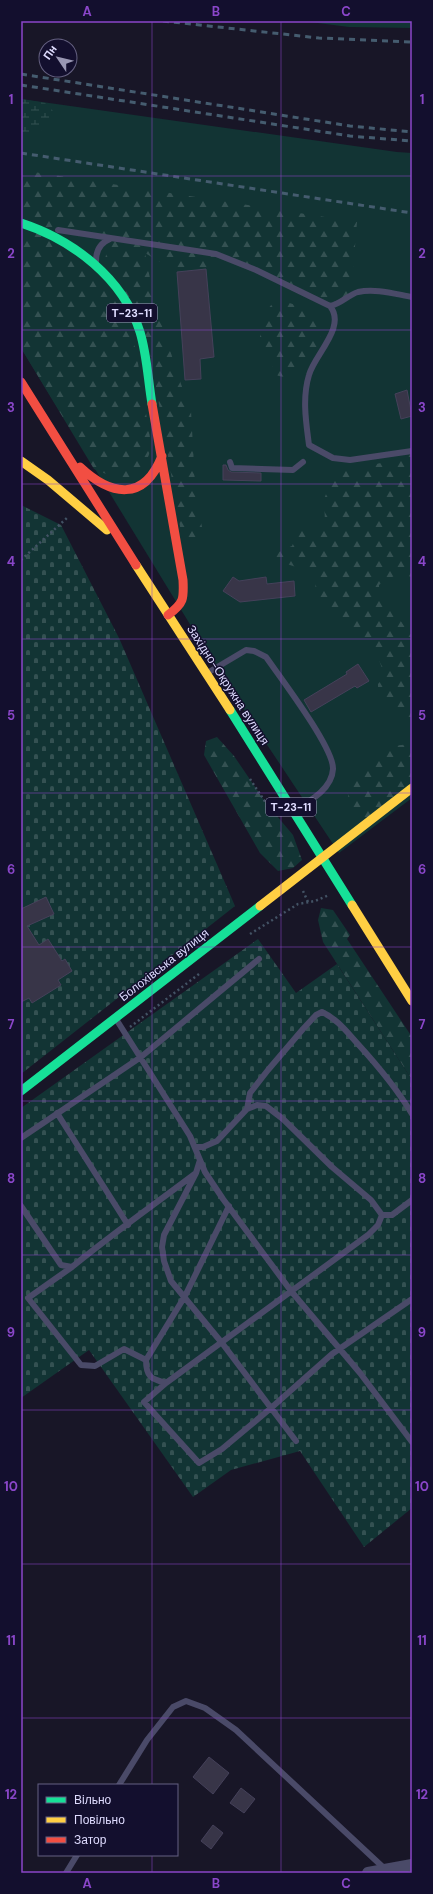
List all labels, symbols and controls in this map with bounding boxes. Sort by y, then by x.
text: A [82,3,92,20]
text: B [212,3,220,20]
text: C [341,3,351,20]
north arrow [38,38,78,78]
text: Пн [40,42,60,62]
text: 1 [9,91,13,108]
text: 1 [420,91,424,108]
text: 2 [7,245,15,262]
text: 2 [418,245,426,262]
road number: Т-23-11 [107,304,157,322]
text: 3 [7,399,15,416]
text: 3 [418,399,426,416]
text: 4 [7,553,15,570]
text: 4 [418,553,426,570]
street label: Західно-Окружна вулиця [183,622,273,748]
text: 5 [7,707,15,724]
text: 5 [418,707,426,724]
road number: Т-23-11 [266,798,316,816]
text: 6 [7,861,15,878]
text: 6 [418,861,426,878]
street label: Болохівська вулиця [116,925,212,1005]
text: 7 [8,1016,15,1033]
text: 7 [419,1016,426,1033]
text: 8 [7,1170,15,1187]
text: 8 [418,1170,426,1187]
text: 9 [7,1324,15,1341]
text: 9 [418,1324,426,1341]
text: 10 [4,1478,18,1495]
text: 10 [415,1478,429,1495]
text: 11 [6,1632,16,1649]
text: 11 [417,1632,427,1649]
legend [38,1784,178,1856]
text: 12 [5,1786,17,1803]
text: 12 [416,1786,428,1803]
text: Вільно [74,1792,112,1808]
text: Повільно [74,1812,125,1828]
text: Затор [74,1832,107,1848]
text: A [82,1875,92,1892]
text: B [212,1875,220,1892]
text: C [341,1875,351,1892]

